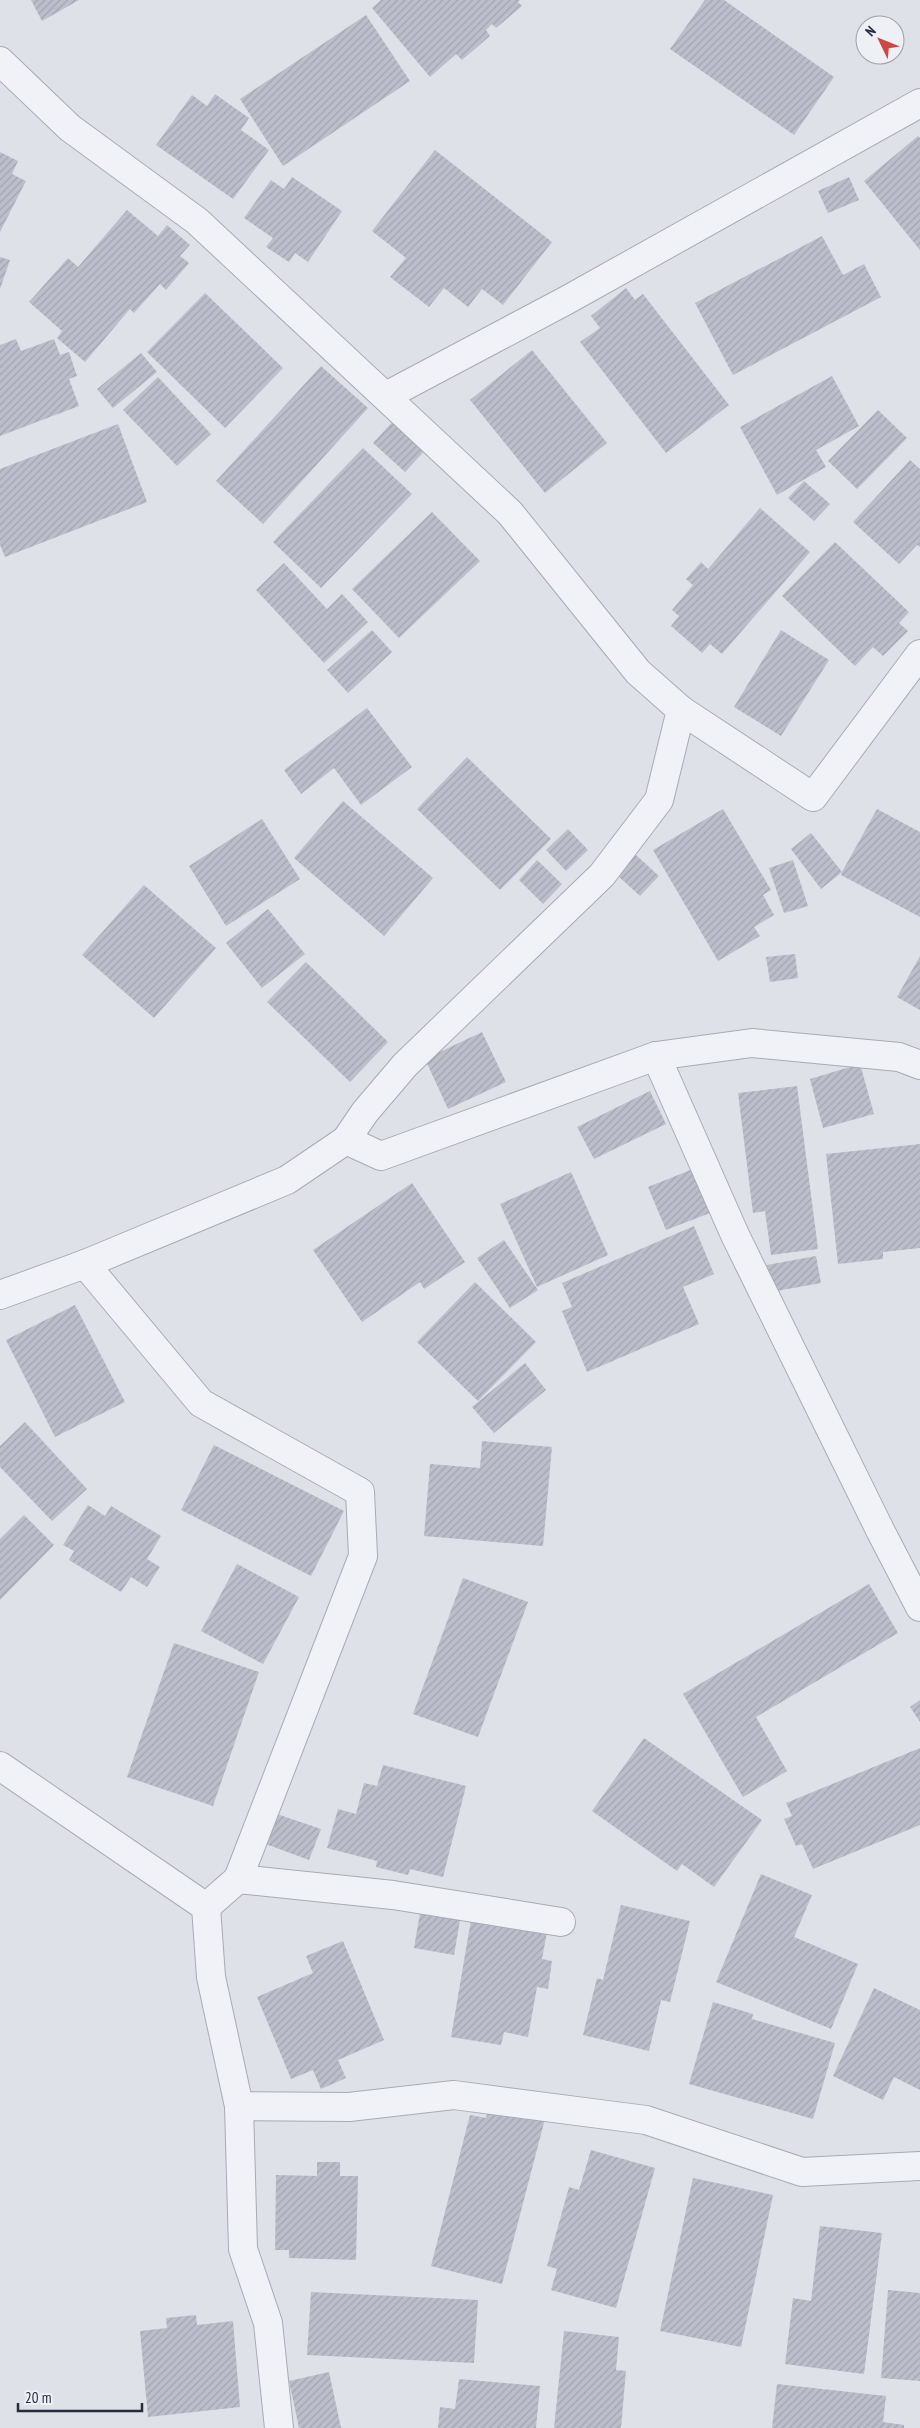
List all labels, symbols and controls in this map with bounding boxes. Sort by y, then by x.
north arrow [855,15,905,65]
text: N [861,22,880,40]
scale bar [18,2380,141,2412]
text: 20 m [25,2388,51,2407]

